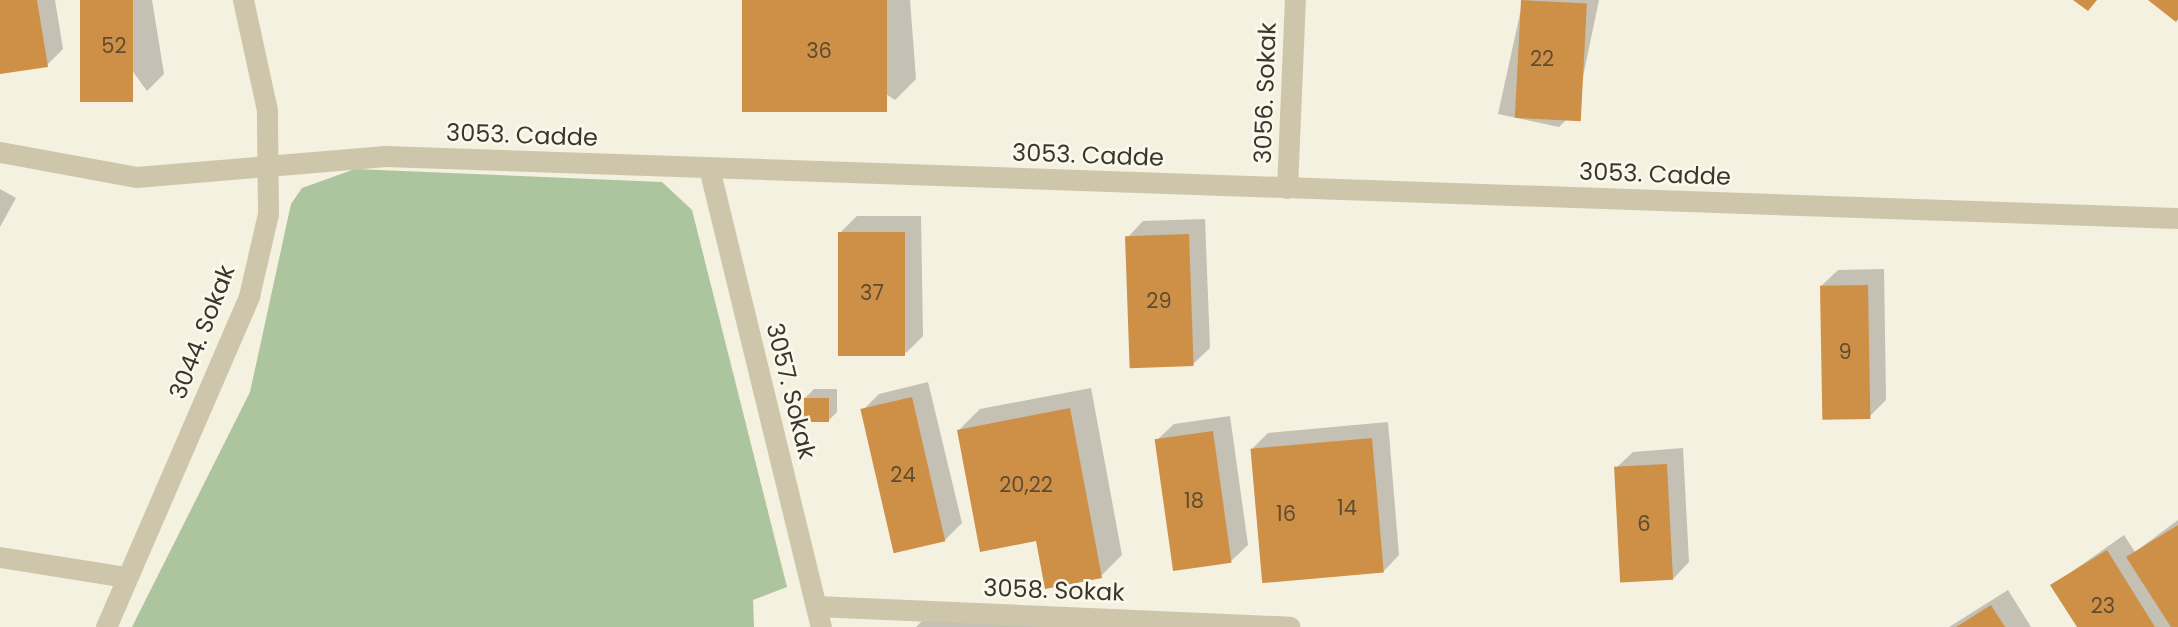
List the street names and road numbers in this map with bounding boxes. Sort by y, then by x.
street label: 3056. Sokak [1248,22,1282,164]
street label: 3053. Cadde [446,118,598,152]
street label: 3053. Cadde [1012,138,1164,172]
street label: 3053. Cadde [1579,157,1731,191]
street label: 3044. Sokak [163,261,241,403]
street label: 3057. Sokak [760,320,822,462]
street label: 3058. Sokak [983,573,1125,607]

